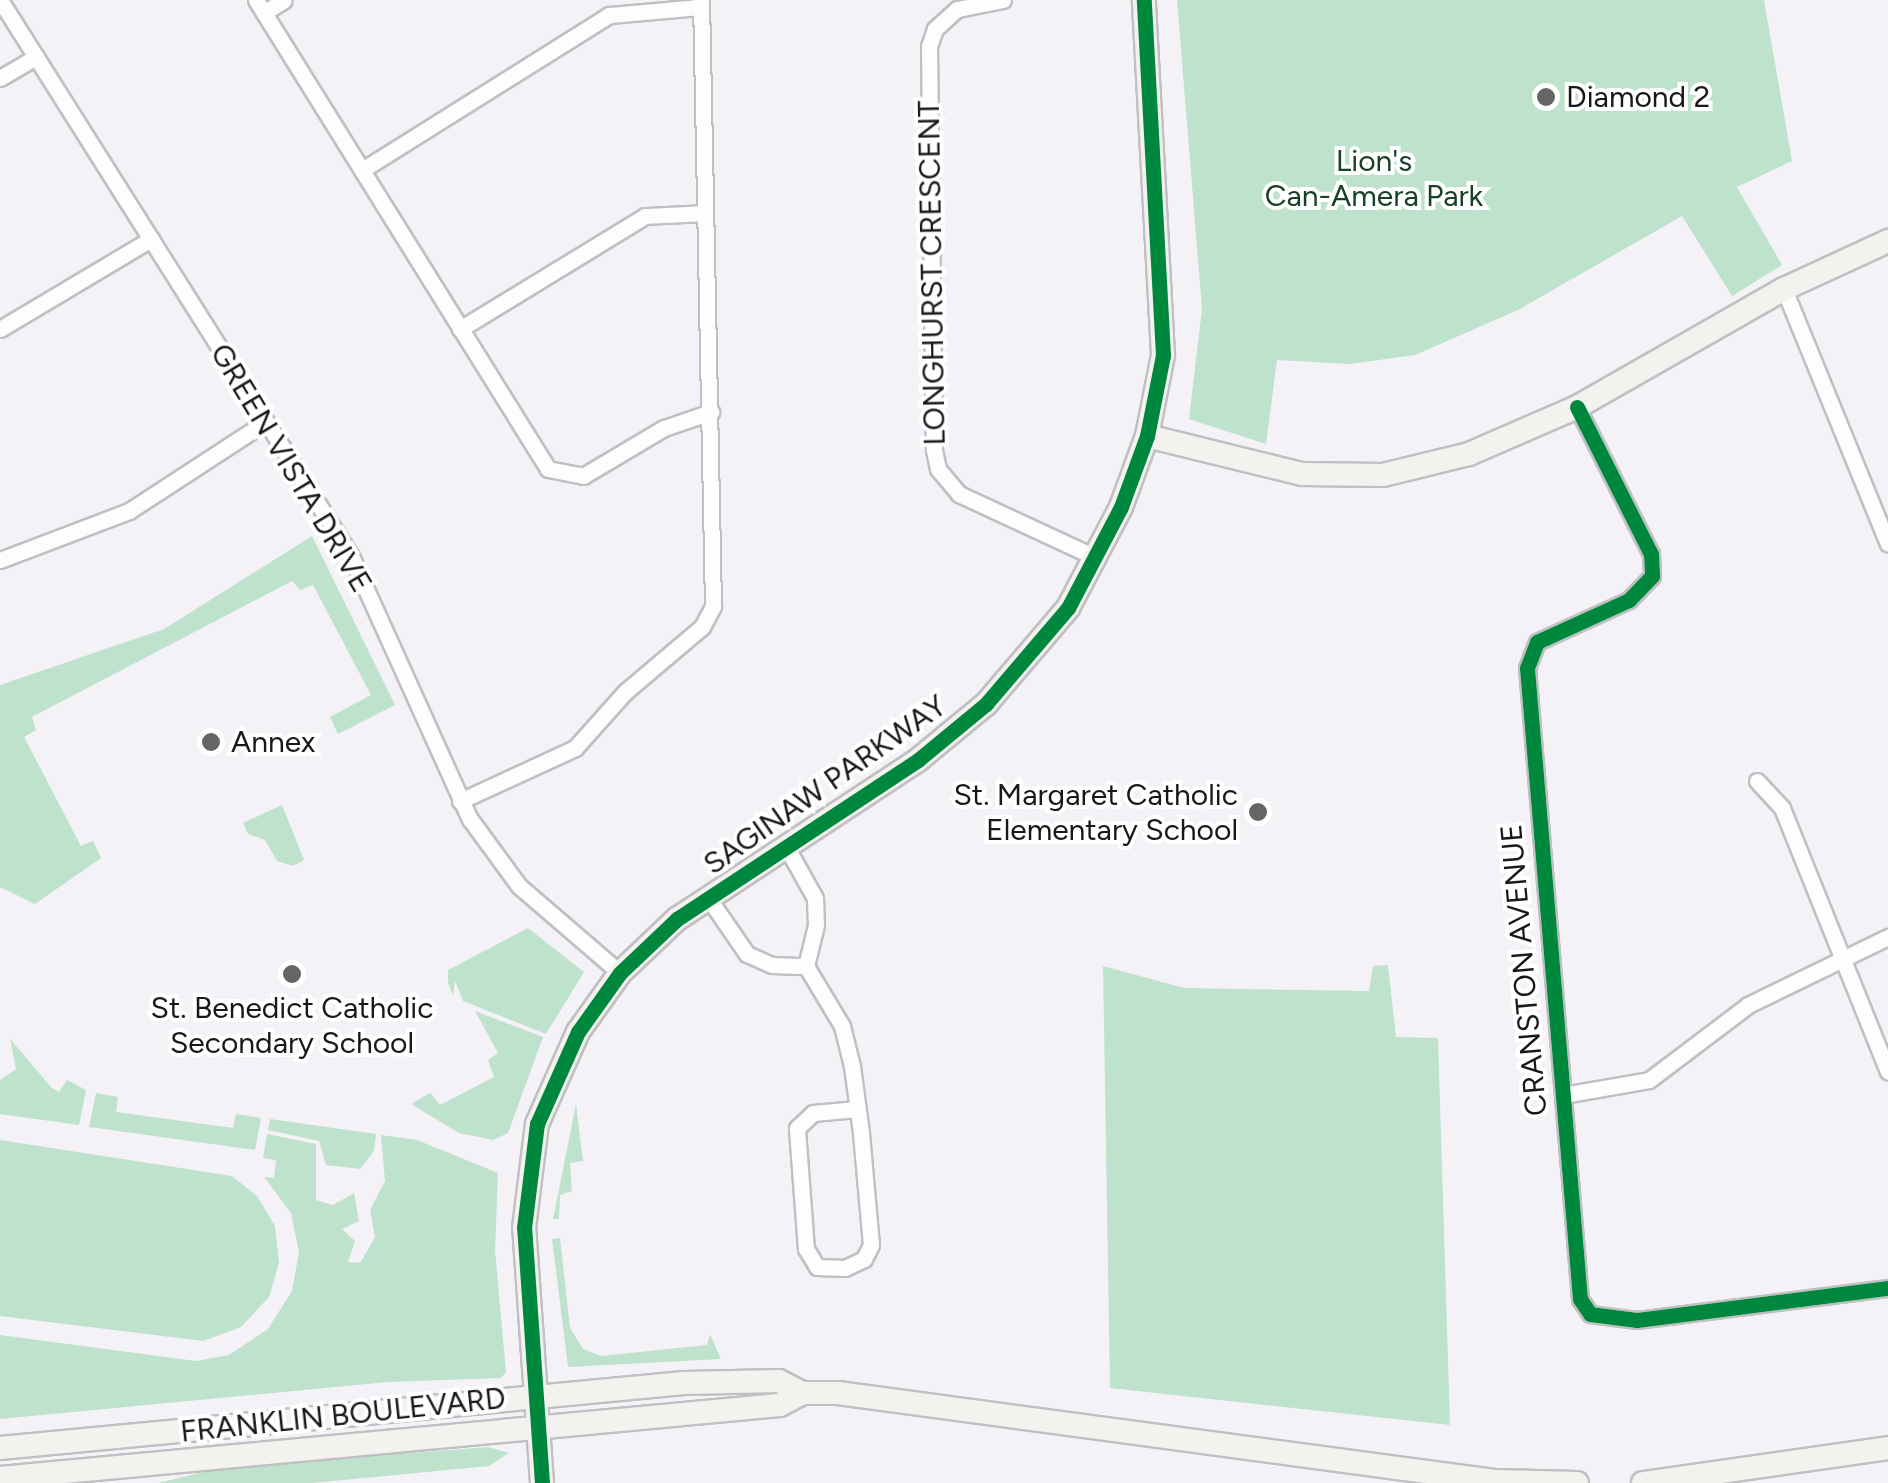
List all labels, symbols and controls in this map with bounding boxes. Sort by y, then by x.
place label: Diamond 2 [1566,79,1710,115]
marker: Diamond 2 [1535,86,1557,108]
street label: LONGHURST CRESCENT [911,100,953,446]
park label: Lion's Can-Amera Park [1265,143,1483,214]
street label: GREEN VISTA DRIVE [203,337,379,599]
street label: SAGINAW PARKWAY [697,688,953,882]
place label: Annex [231,724,315,760]
marker: Annex [200,731,222,753]
place label: St. Margaret Catholic Elementary School [953,777,1238,848]
marker: St. Margaret Catholic Elementary School [1247,801,1269,823]
street label: CRANSTON AVENUE [1493,823,1555,1117]
marker: St. Benedict Catholic Secondary School [281,963,303,985]
place label: St. Benedict Catholic Secondary School [151,990,433,1060]
street label: FRANKLIN BOULEVARD [179,1380,507,1450]

